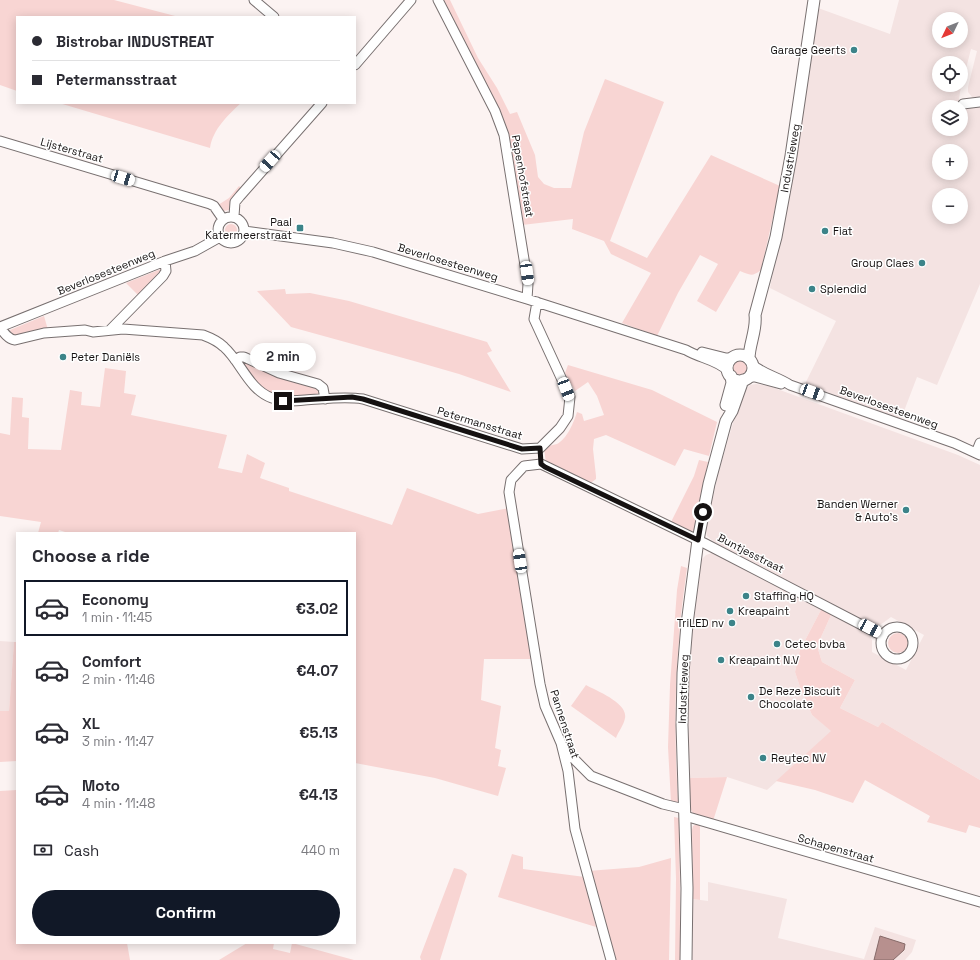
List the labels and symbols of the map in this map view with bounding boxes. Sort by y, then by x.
north arrow [932,12,968,48]
place label: Garage Geerts [771,43,846,57]
marker: Garage Geerts [849,45,859,55]
street label: Industrieweg [777,123,803,193]
street label: Lijsterstraat [39,134,105,166]
street label: Papenhofstraat [509,134,537,218]
car [258,148,282,174]
car [110,169,136,187]
place label: Paal Katermeerstraat [205,215,292,242]
marker: Paal Katermeerstraat [295,223,305,233]
place label: Fiat [833,224,853,238]
marker: Fiat [820,226,830,236]
street label: Beverlosesteenweg [396,240,500,284]
street label: Beverlosesteenweg [55,246,157,298]
place label: Group Claes [851,256,914,270]
marker: Group Claes [917,258,927,268]
car [519,260,535,286]
place label: Splendid [820,282,867,296]
marker: Splendid [807,284,817,294]
callout: 2 min [250,343,316,371]
place label: Peter Daniëls [71,350,140,364]
marker: Peter Daniëls [58,352,68,362]
car [556,376,576,402]
car [799,382,825,402]
street label: Beverlosesteenweg [838,383,940,431]
route end [274,392,292,410]
street label: Petermansstraat [436,403,524,443]
place label: Banden Werner & Auto's [817,497,898,524]
route start [694,503,712,521]
marker: Banden Werner & Auto's [901,505,911,515]
street label: Buntjesstraat [715,530,787,576]
car [512,548,528,574]
place label: Staffing HQ [754,589,814,603]
marker: Staffing HQ [741,591,751,601]
place label: Kreapaint [738,604,789,618]
marker: Kreapaint [725,606,735,616]
place label: TriLED nv [677,616,724,630]
car [857,617,883,639]
marker: TriLED nv [727,618,737,628]
place label: Cetec bvba [785,637,846,651]
marker: Cetec bvba [772,639,782,649]
place label: Kreapaint N.V [729,653,799,667]
street label: Industrieweg [675,654,691,724]
marker: Kreapaint N.V [716,655,726,665]
place label: De Reze Biscuit Chocolate [759,684,841,711]
street label: Pannenstraat [547,688,583,760]
marker: De Reze Biscuit Chocolate [746,692,756,702]
place label: Reytec NV [771,751,826,765]
marker: Reytec NV [758,753,768,763]
street label: Schapenstraat [796,830,876,866]

